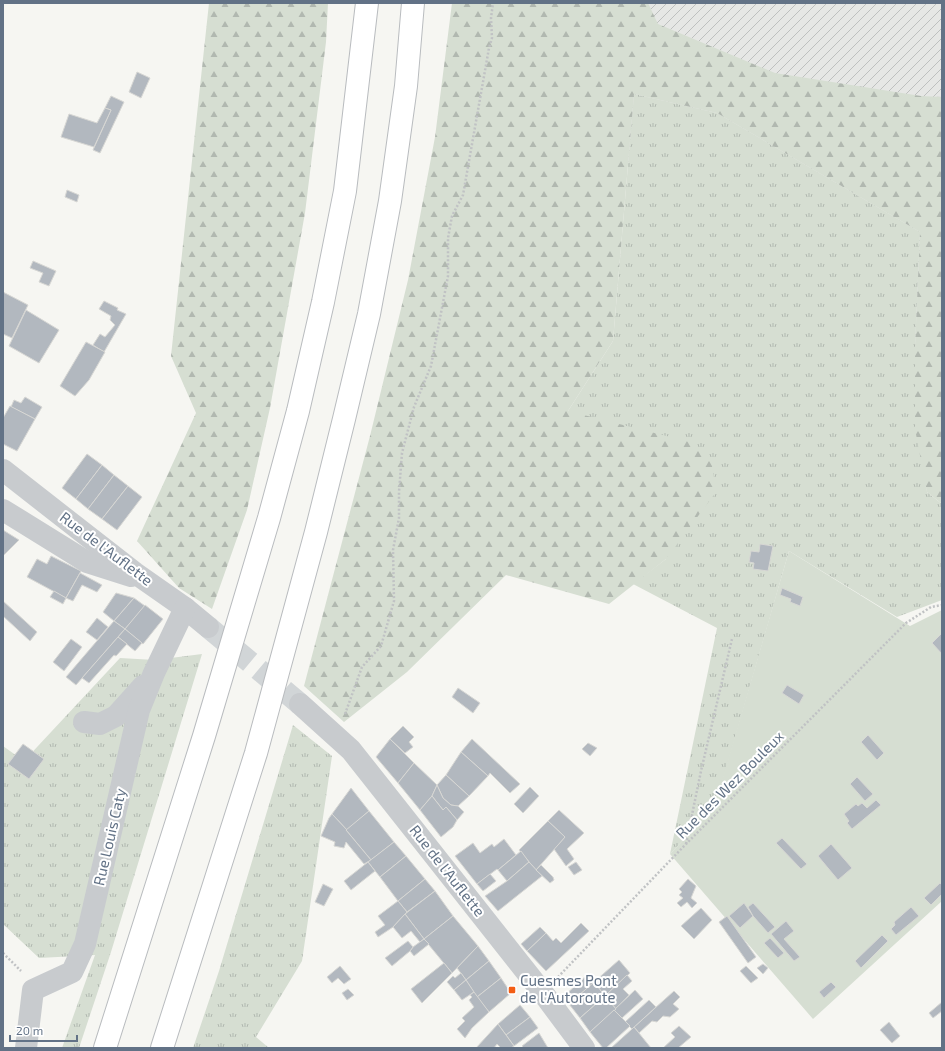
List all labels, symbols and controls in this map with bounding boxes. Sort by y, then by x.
street label: Rue de l'Auflette [57,507,157,589]
street label: Rue des Wez Bouleux [672,727,787,842]
street label: Rue Louis Caty [89,786,129,887]
street label: Rue de l'Auflette [406,821,489,920]
place label: Cuesmes Pont de l'Autoroute [520,971,617,1006]
marker: Cuesmes Pont de l'Autoroute [507,985,517,995]
scale bar [10,1017,77,1043]
text: 20 m [16,1023,43,1037]

